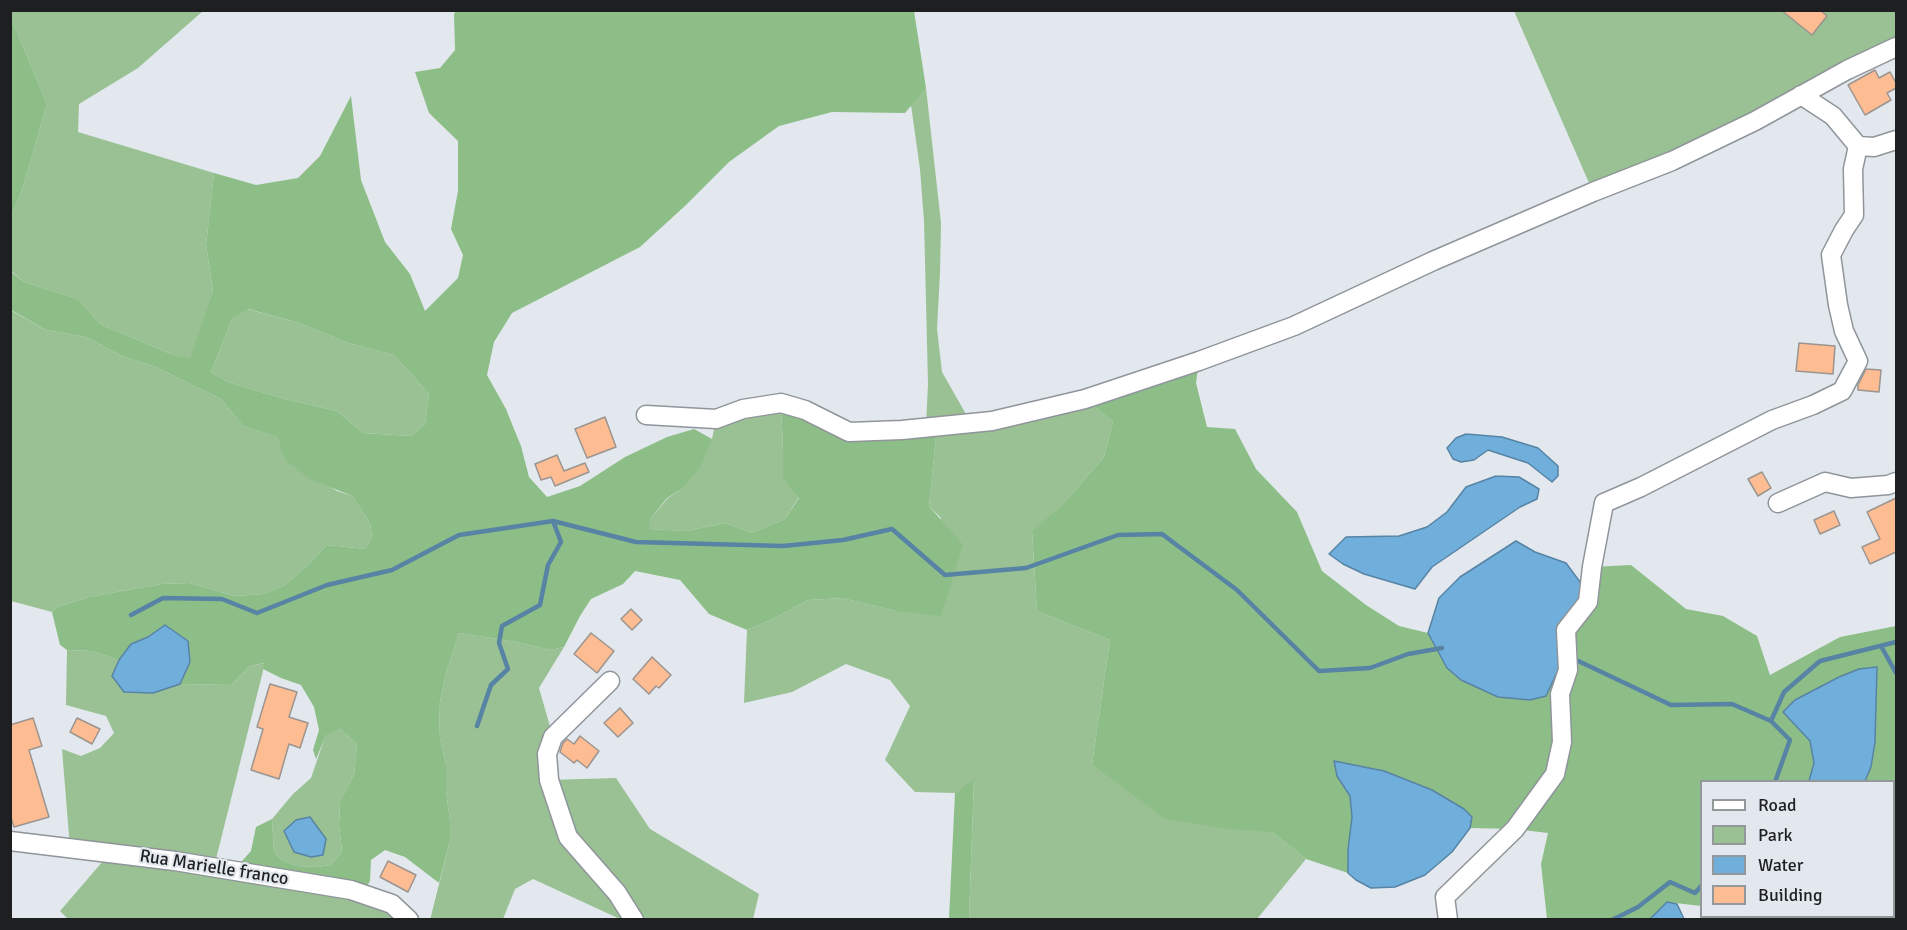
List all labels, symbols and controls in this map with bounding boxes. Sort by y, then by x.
legend [1700,780,1895,918]
text: Road [1758,794,1797,816]
text: Park [1758,824,1793,846]
street label: Rua Marielle franco [138,846,290,890]
text: Water [1758,854,1803,876]
text: Building [1758,884,1822,906]

